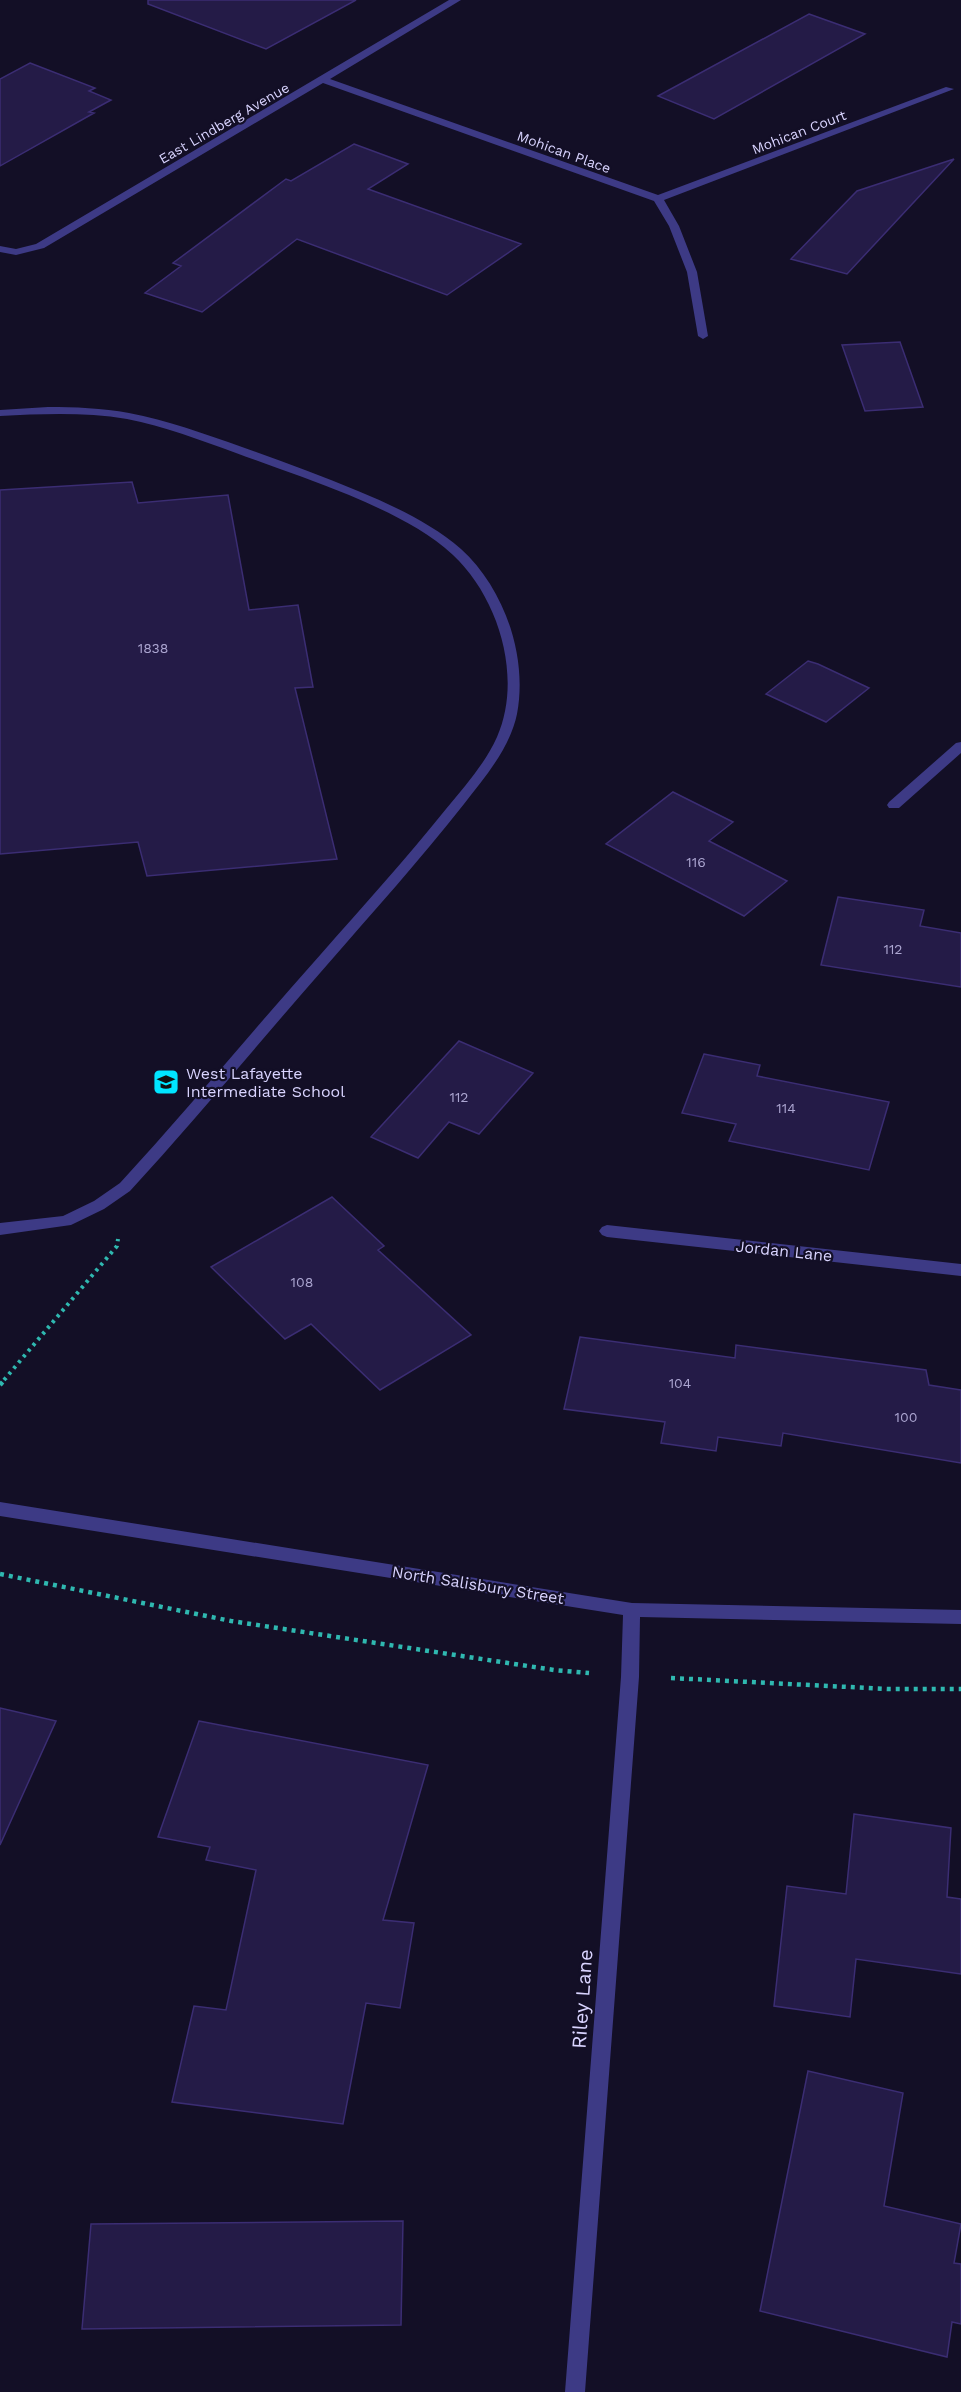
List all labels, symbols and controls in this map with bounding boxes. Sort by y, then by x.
street label: East Lindberg Avenue [156,79,292,167]
street label: Mohican Court [750,107,849,157]
street label: Mohican Place [515,128,613,176]
house number: 1838 [138,640,168,656]
house number: 116 [686,854,706,870]
house number: 112 [883,941,903,957]
place label: West Lafayette Intermediate School [186,1064,345,1101]
school or university icon: West Lafayette Intermediate School [151,1067,181,1097]
house number: 112 [449,1089,469,1105]
house number: 114 [776,1100,796,1116]
street label: Jordan Lane [735,1236,833,1266]
house number: 108 [291,1274,313,1290]
house number: 104 [669,1375,691,1391]
house number: 100 [895,1409,917,1425]
street label: North Salisbury Street [391,1562,566,1608]
street label: Riley Lane [567,1949,597,2049]

